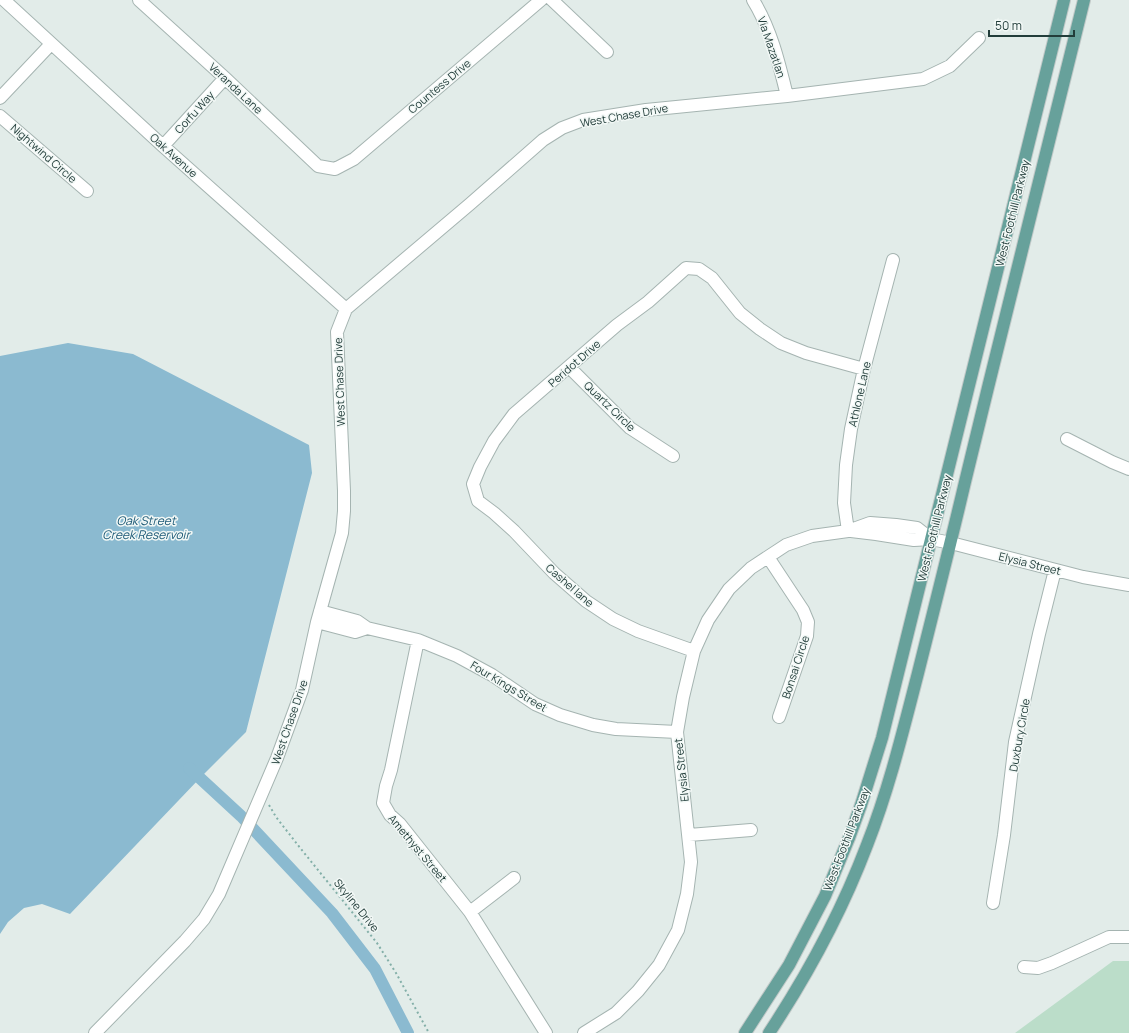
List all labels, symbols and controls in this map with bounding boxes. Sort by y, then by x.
scale bar [989,12,1074,38]
street label: Via Mazatlan [755,14,789,80]
text: 50 m [995,17,1022,34]
street label: Countess Drive [404,55,474,117]
street label: Veranda Lane [206,59,266,117]
street label: Corfu Way [171,87,217,136]
street label: West Chase Drive [579,100,670,130]
street label: Nightwind Circle [8,120,81,186]
street label: Oak Avenue [147,130,202,181]
street label: West Foothill Parkway [992,158,1033,268]
street label: Peridot Drive [545,336,604,390]
street label: West Chase Drive [330,337,348,427]
street label: Athlone Lane [844,359,874,428]
street label: Quartz Circle [581,378,639,435]
street label: West Foothill Parkway [914,473,955,583]
water label: Oak Street Creek Reservoir [102,512,191,543]
street label: Elysia Street [997,548,1063,578]
street label: Cashel lane [543,560,598,610]
street label: Bonsai Circle [778,633,812,701]
street label: Four Kings Street [468,657,550,715]
street label: West Chase Drive [267,677,311,767]
street label: Duxbury Circle [1005,697,1033,773]
street label: Elysia Street [670,738,692,802]
street label: West Foothill Parkway [819,785,873,893]
street label: Amethyst Street [385,811,451,885]
street label: Skyline Drive [331,875,383,935]

